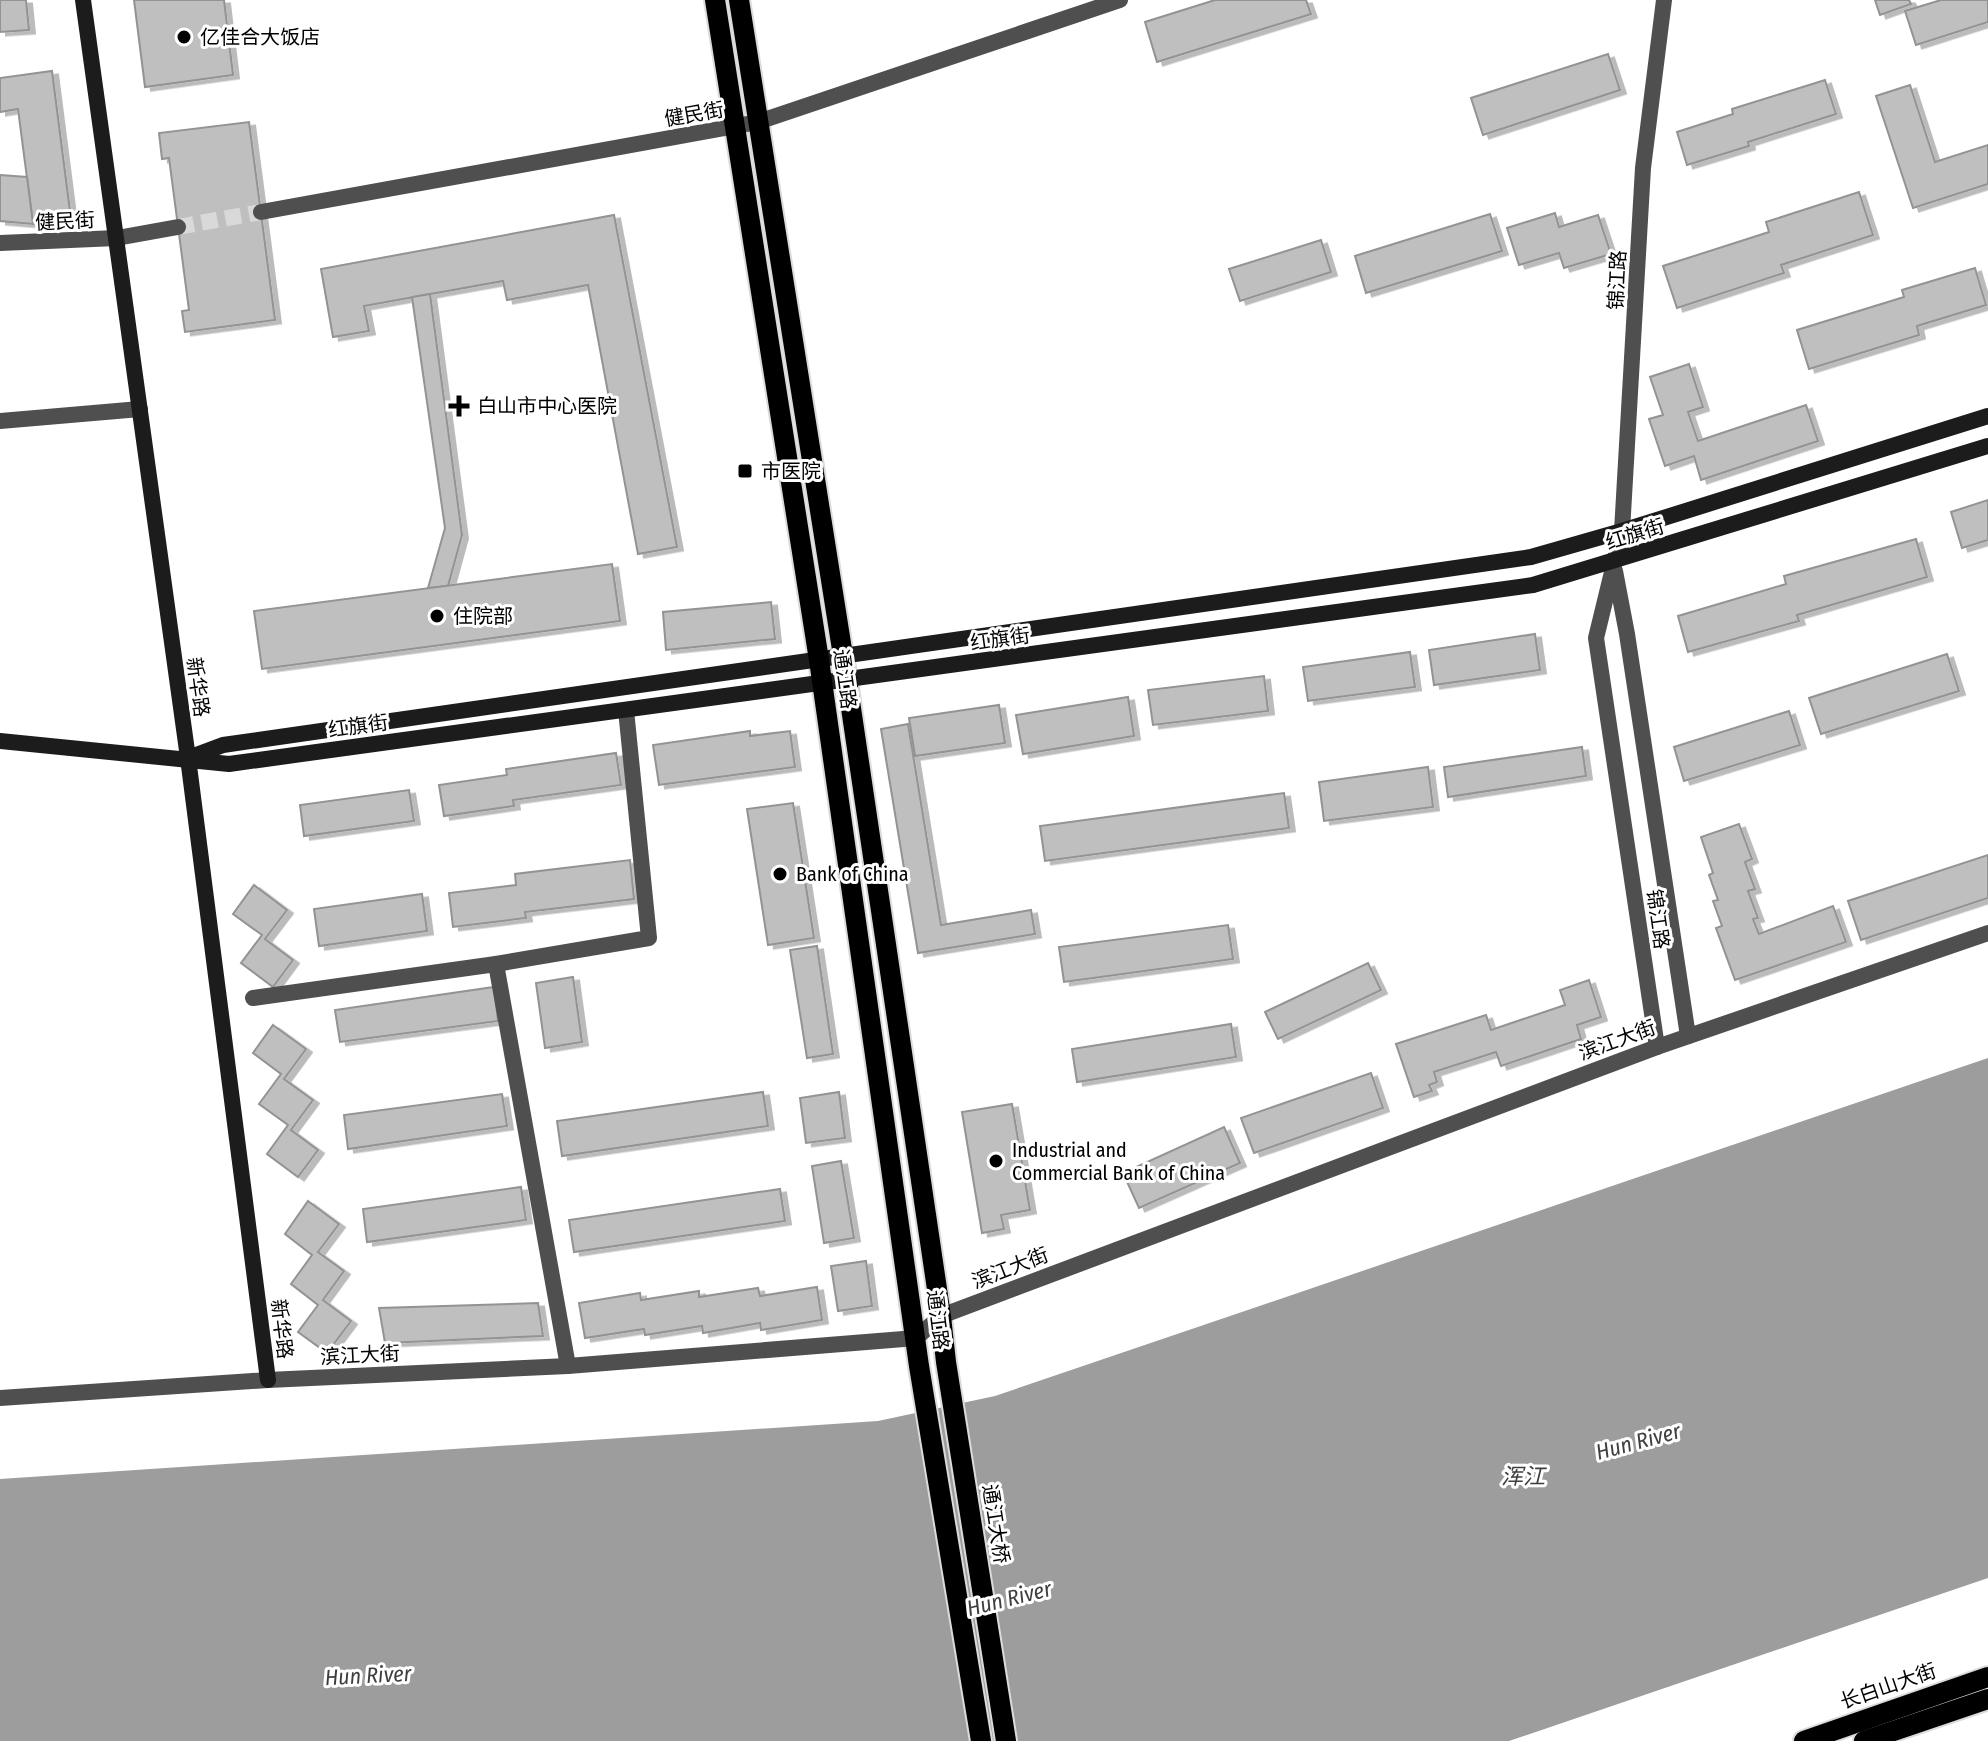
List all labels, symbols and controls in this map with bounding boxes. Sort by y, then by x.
place label: 亿佳合大饭店 [200,25,320,49]
marker: 亿佳合大饭店 [175,28,193,46]
street label: 健民街 [662,97,726,131]
street label: 健民街 [34,207,96,235]
street label: 锦江路 [1603,249,1631,311]
place label: 白山市中心医院 [477,394,617,418]
marker: 白山市中心医院 [448,395,470,417]
place label: 市医院 [761,459,821,483]
marker: 市医院 [736,462,754,480]
street label: 红旗街 [1603,514,1667,554]
place label: 住院部 [453,604,513,628]
marker: 住院部 [428,607,446,625]
street label: 红旗街 [969,623,1031,655]
street label: 通江路 [829,648,861,710]
street label: 新华路 [182,656,214,718]
street label: 红旗街 [327,710,389,742]
place label: Bank of China [796,862,909,886]
marker: Bank of China [771,865,789,883]
street label: 锦江路 [1642,888,1674,950]
street label: 滨江大街 [1575,1015,1659,1065]
place label: Industrial and Commercial Bank of China [1012,1138,1225,1185]
marker: Industrial and Commercial Bank of China [987,1152,1005,1170]
street label: 滨江大街 [968,1242,1052,1294]
street label: 通江路 [922,1289,954,1351]
street label: 新华路 [266,1298,298,1360]
street label: 滨江大街 [319,1341,401,1369]
water label: Hun River [1593,1417,1685,1466]
water label: 浑江 [1501,1463,1547,1490]
street label: 通江大桥 [978,1483,1014,1565]
water label: Hun River [964,1575,1056,1622]
street label: 长白山大街 [1837,1658,1939,1714]
water label: Hun River [324,1660,413,1691]

